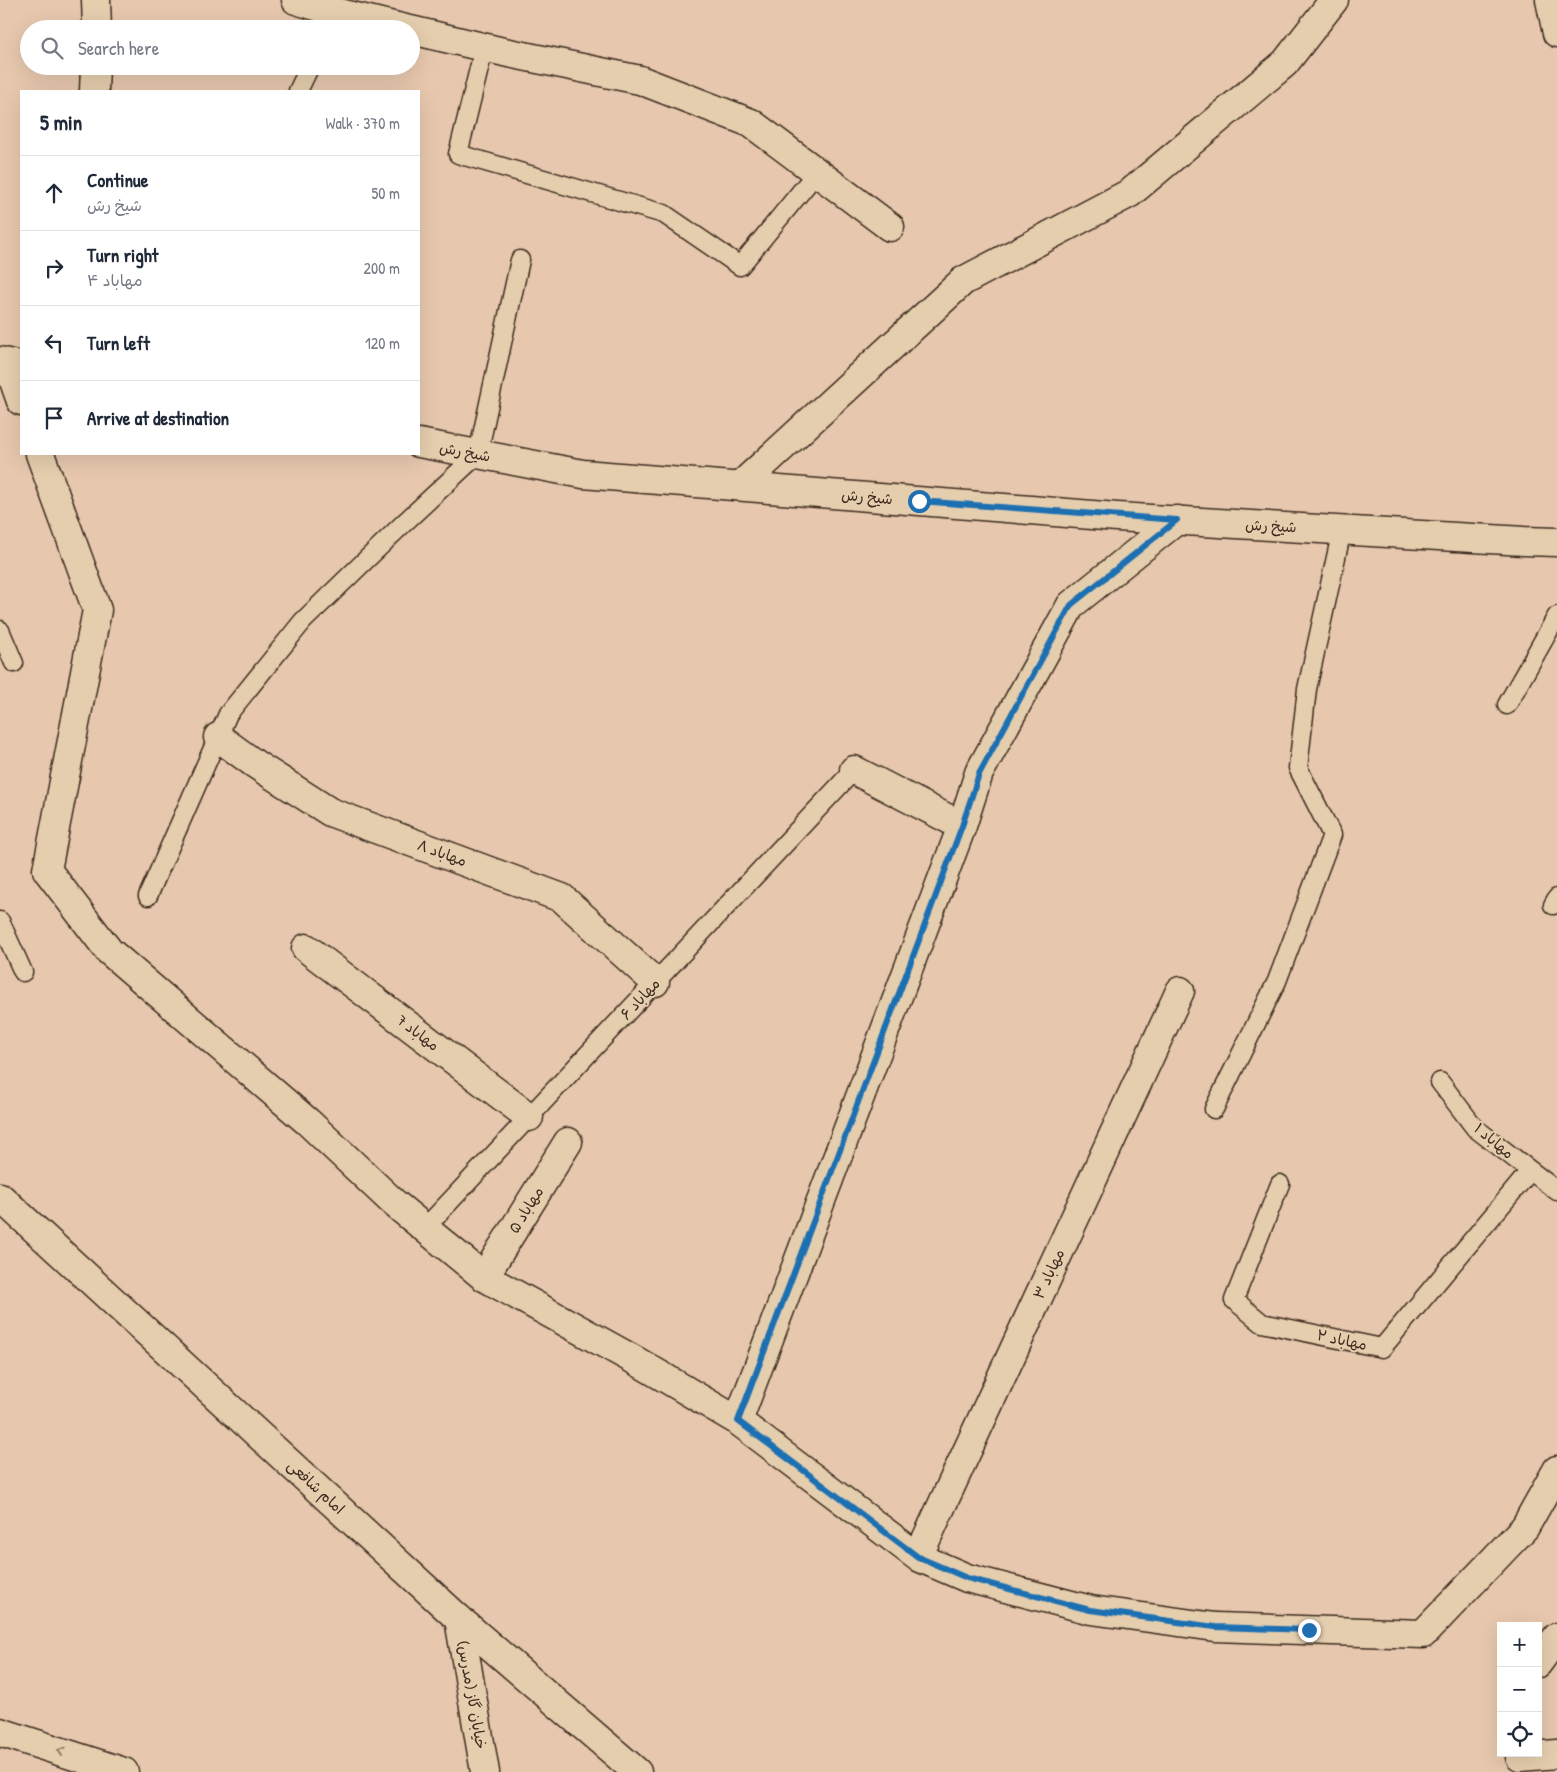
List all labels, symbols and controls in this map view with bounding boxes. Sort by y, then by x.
search box [20,20,420,75]
icon: search [38,34,66,62]
text: Search here [78,35,159,61]
text: 5 min [40,108,82,137]
text: Walk · 370 m [326,112,400,134]
text: Continue [87,167,148,193]
icon: ahead [40,179,68,207]
text: 50 m [372,182,400,204]
text: شیخ رش [87,194,142,216]
text: Turn right [87,242,158,268]
icon: right [40,254,68,282]
text: 200 m [364,257,400,279]
text: مهاباد ۴ [87,269,143,291]
icon: left [40,329,68,357]
text: Turn left [87,330,150,356]
text: 120 m [365,332,400,354]
icon: arrive [40,404,68,432]
text: Arrive at destination [87,405,229,431]
street label: شیخ رش [438,436,492,467]
street label: شیخ رش [840,484,894,509]
route start [908,490,931,513]
street label: شیخ رش [1245,514,1297,537]
street label: مهاباد ۸ [414,834,470,871]
street label: مهاباد ۶ [615,973,664,1024]
street label: مهاباد 7 [393,1010,444,1056]
street label: مهاباد ۱ [1470,1118,1519,1164]
street label: مهاباد ۵ [503,1182,548,1237]
street label: مهاباد ۳ [1028,1245,1069,1302]
street label: مهاباد ۲ [1315,1324,1369,1355]
street label: امام شافعی [282,1455,350,1519]
route end [1298,1619,1321,1642]
map controls [1497,1622,1542,1757]
button: + [1497,1622,1542,1667]
street label: خیابان گاز (مدرس) [453,1639,492,1751]
button: − [1497,1667,1542,1712]
button: locate [1497,1712,1542,1757]
one-way arrow [57,1747,65,1757]

